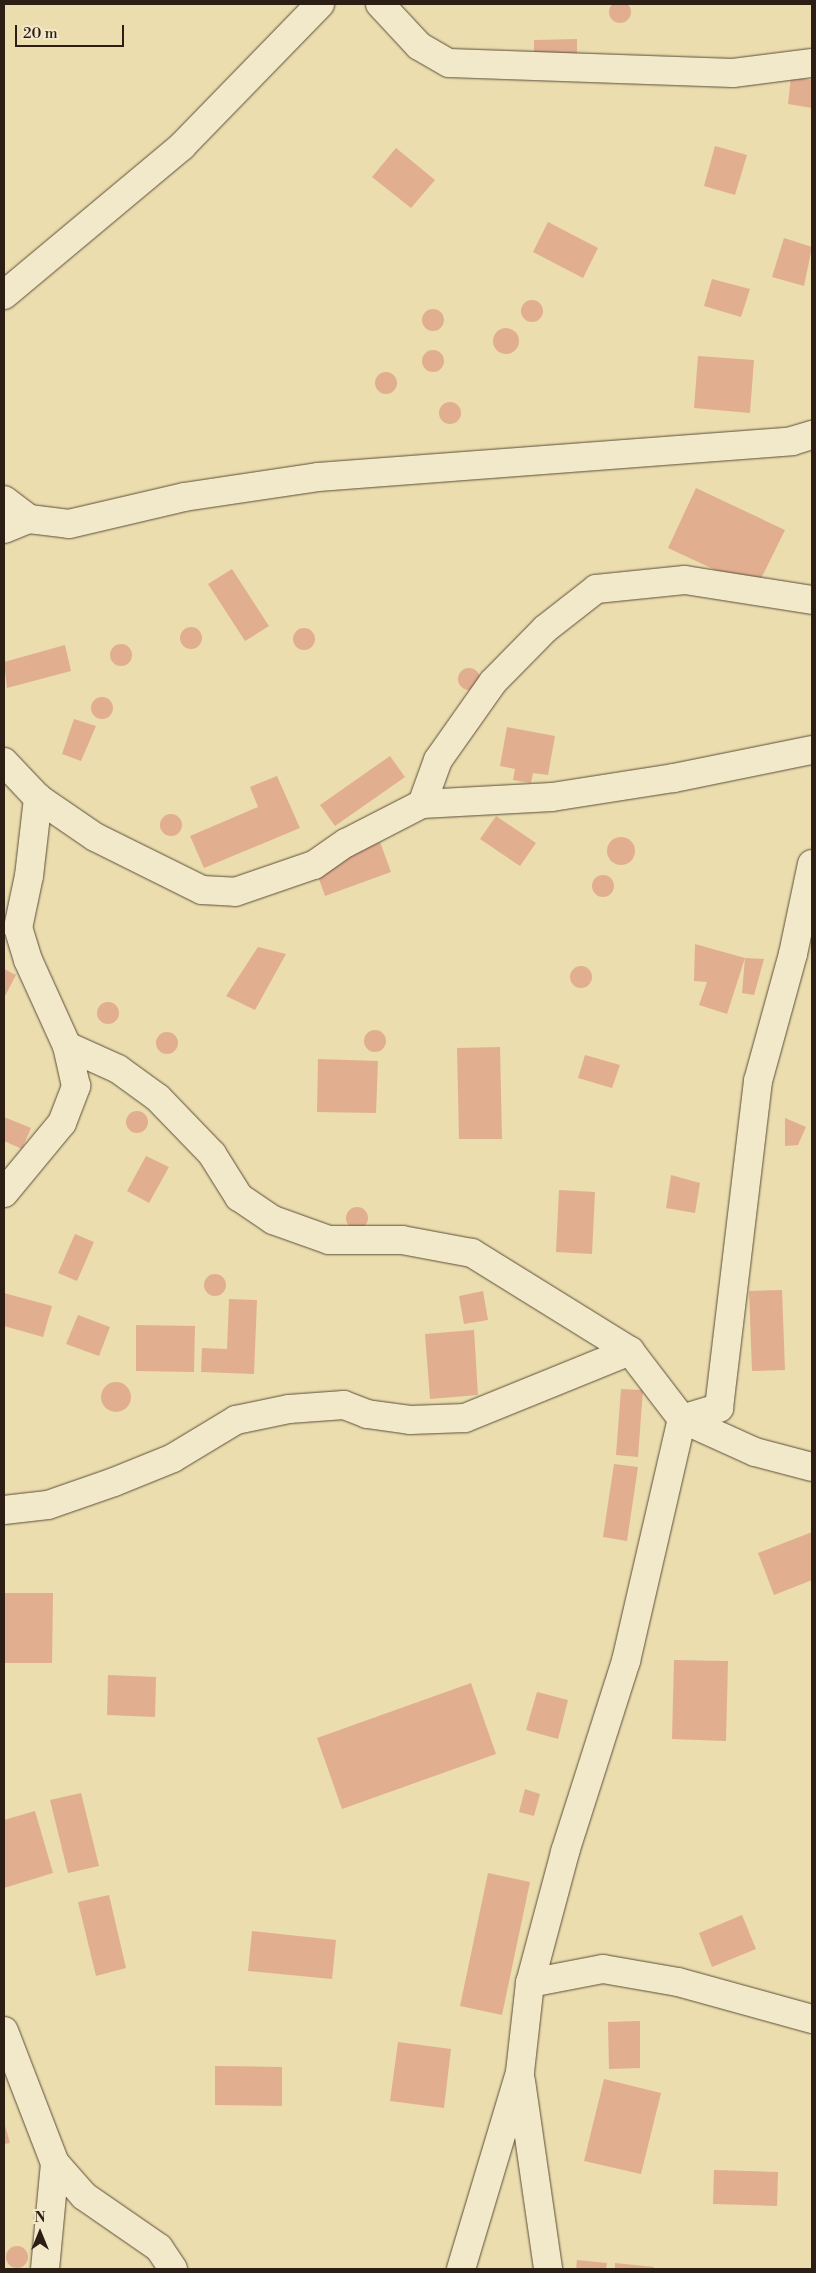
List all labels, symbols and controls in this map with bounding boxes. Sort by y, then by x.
scale bar [18,15,126,47]
text: 20 m [23,24,58,43]
north arrow [15,2208,65,2258]
text: N [34,2209,46,2227]

